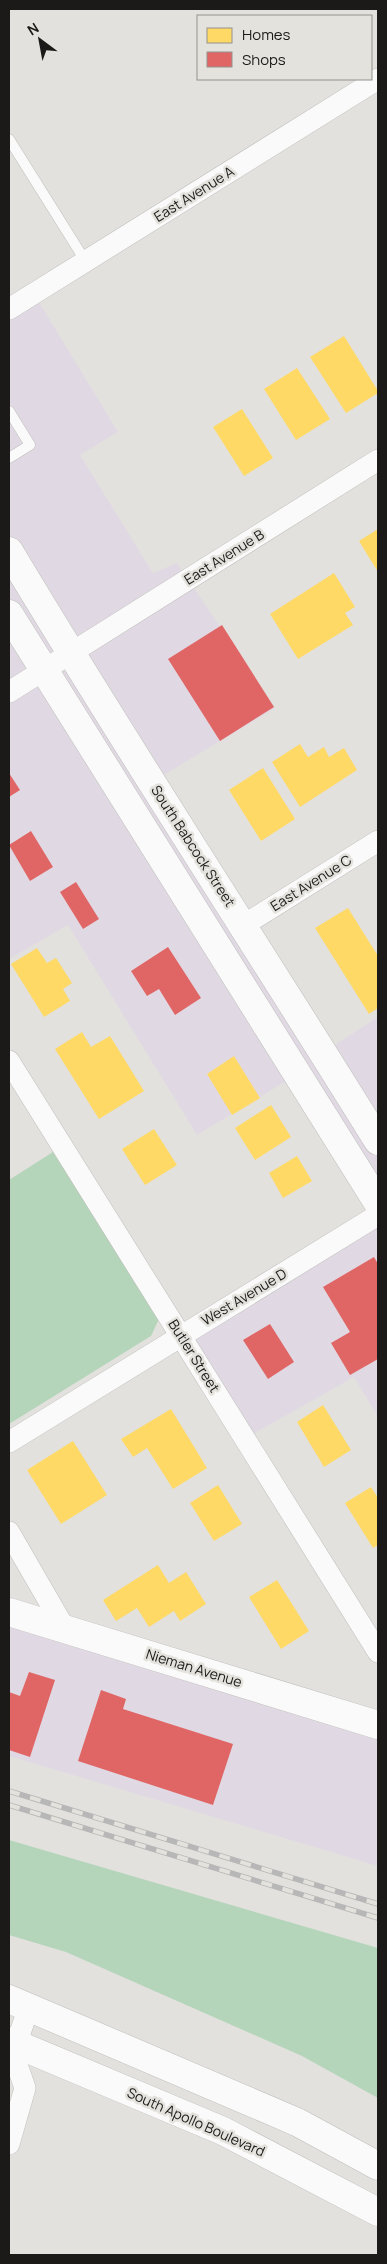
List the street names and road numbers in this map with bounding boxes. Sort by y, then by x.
street label: East Avenue A [150,161,238,226]
street label: East Avenue B [180,524,268,589]
street label: South Babcock Street [147,781,240,910]
street label: East Avenue C [267,850,355,915]
street label: West Avenue D [198,1264,290,1330]
street label: Butler Street [164,1316,225,1396]
street label: Nieman Avenue [144,1644,245,1691]
street label: South Apollo Boulevard [124,2083,268,2161]

